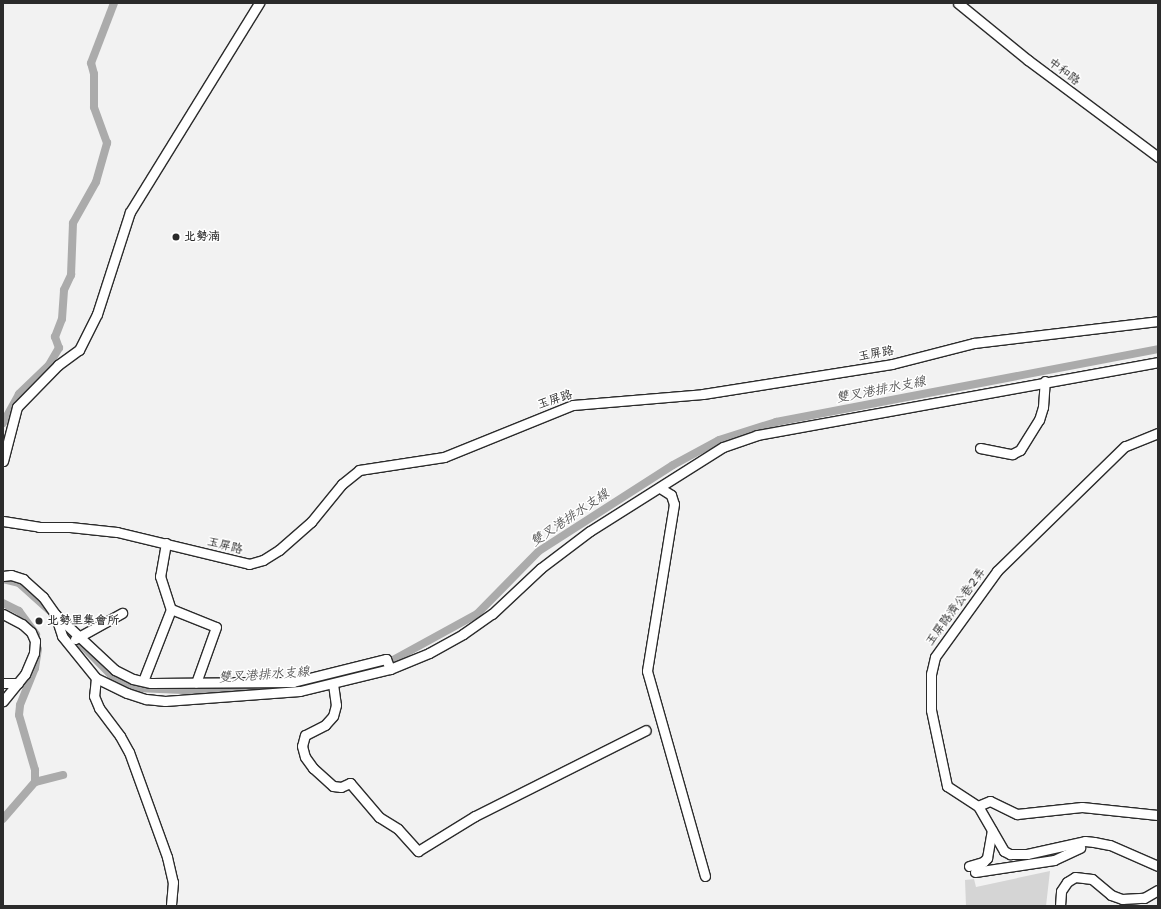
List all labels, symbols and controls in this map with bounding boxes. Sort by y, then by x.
street label: 中和路 [1045,55,1083,89]
place label: 北勢湳 [184,230,220,244]
marker: 北勢湳 [171,232,181,242]
street label: 玉屏路 [857,344,895,364]
water label: 雙叉港排水支線 [835,374,927,406]
street label: 玉屏路 [536,388,574,412]
water label: 雙叉港排水支線 [528,486,612,550]
street label: 玉屏路 [206,535,244,557]
street label: 玉屏路濟公巷2弄 [923,565,989,649]
place label: 北勢里集會所 [47,614,119,628]
marker: 北勢里集會所 [34,616,44,626]
water label: 雙叉港排水支線 [218,664,310,686]

